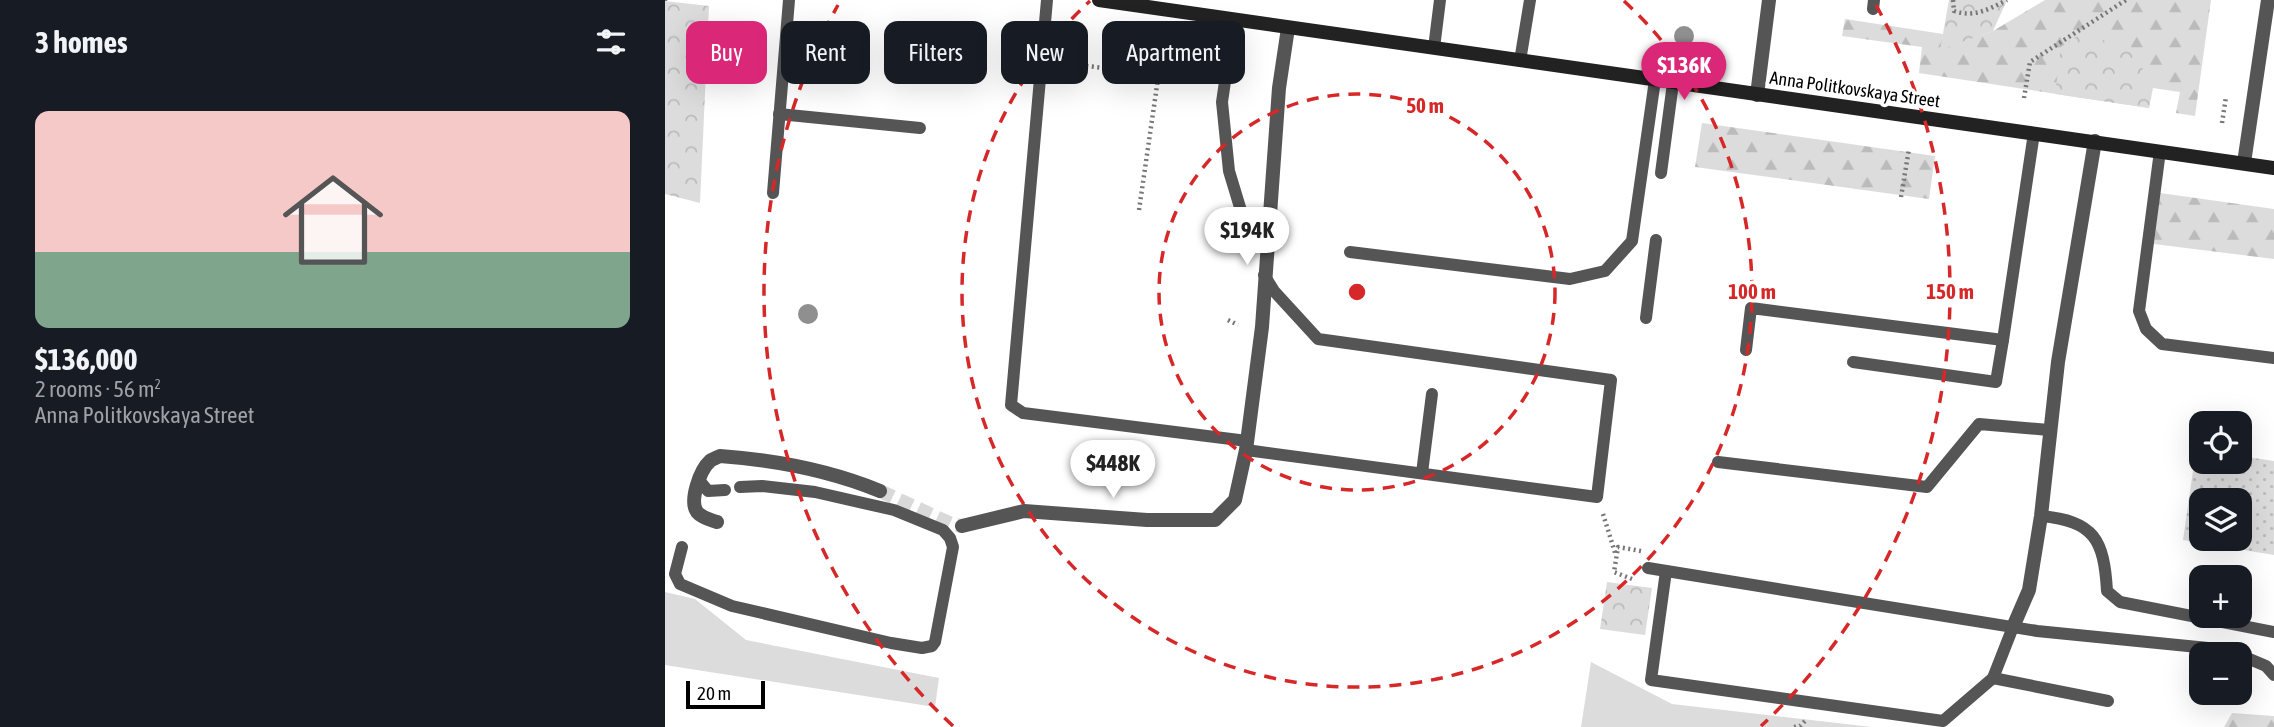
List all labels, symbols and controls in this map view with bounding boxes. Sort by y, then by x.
chip: Buy [686,21,767,84]
chip: Rent [781,21,870,84]
chip: Filters [884,21,987,84]
chip: New [1001,21,1088,84]
chip: Apartment [1102,21,1245,84]
icon: filters [592,23,630,61]
text: 3 homes [35,25,128,59]
pin: $136K [1635,42,1733,102]
text: $136K [1657,52,1711,78]
street label: Anna Politkovskaya Street [1768,67,1942,111]
text: 50 m [1406,93,1444,117]
icon: home [270,157,396,283]
pin: $194K [1198,208,1296,267]
text: $194K [1220,217,1274,243]
text: 100 m [1728,279,1776,303]
text: 150 m [1926,279,1974,303]
centre of rings [1345,280,1369,304]
text: $136,000 [35,342,138,376]
text: 2 rooms · 56 m² [35,376,161,402]
text: Anna Politkovskaya Street [35,402,255,428]
map controls [2189,411,2252,705]
button: locate [2189,411,2252,474]
pin: $448K [1064,440,1162,500]
text: $448K [1086,450,1140,476]
button: layers [2189,488,2252,551]
button: + [2189,565,2252,628]
button: − [2189,642,2252,705]
scale bar [686,678,765,710]
text: 20 m [697,682,731,704]

